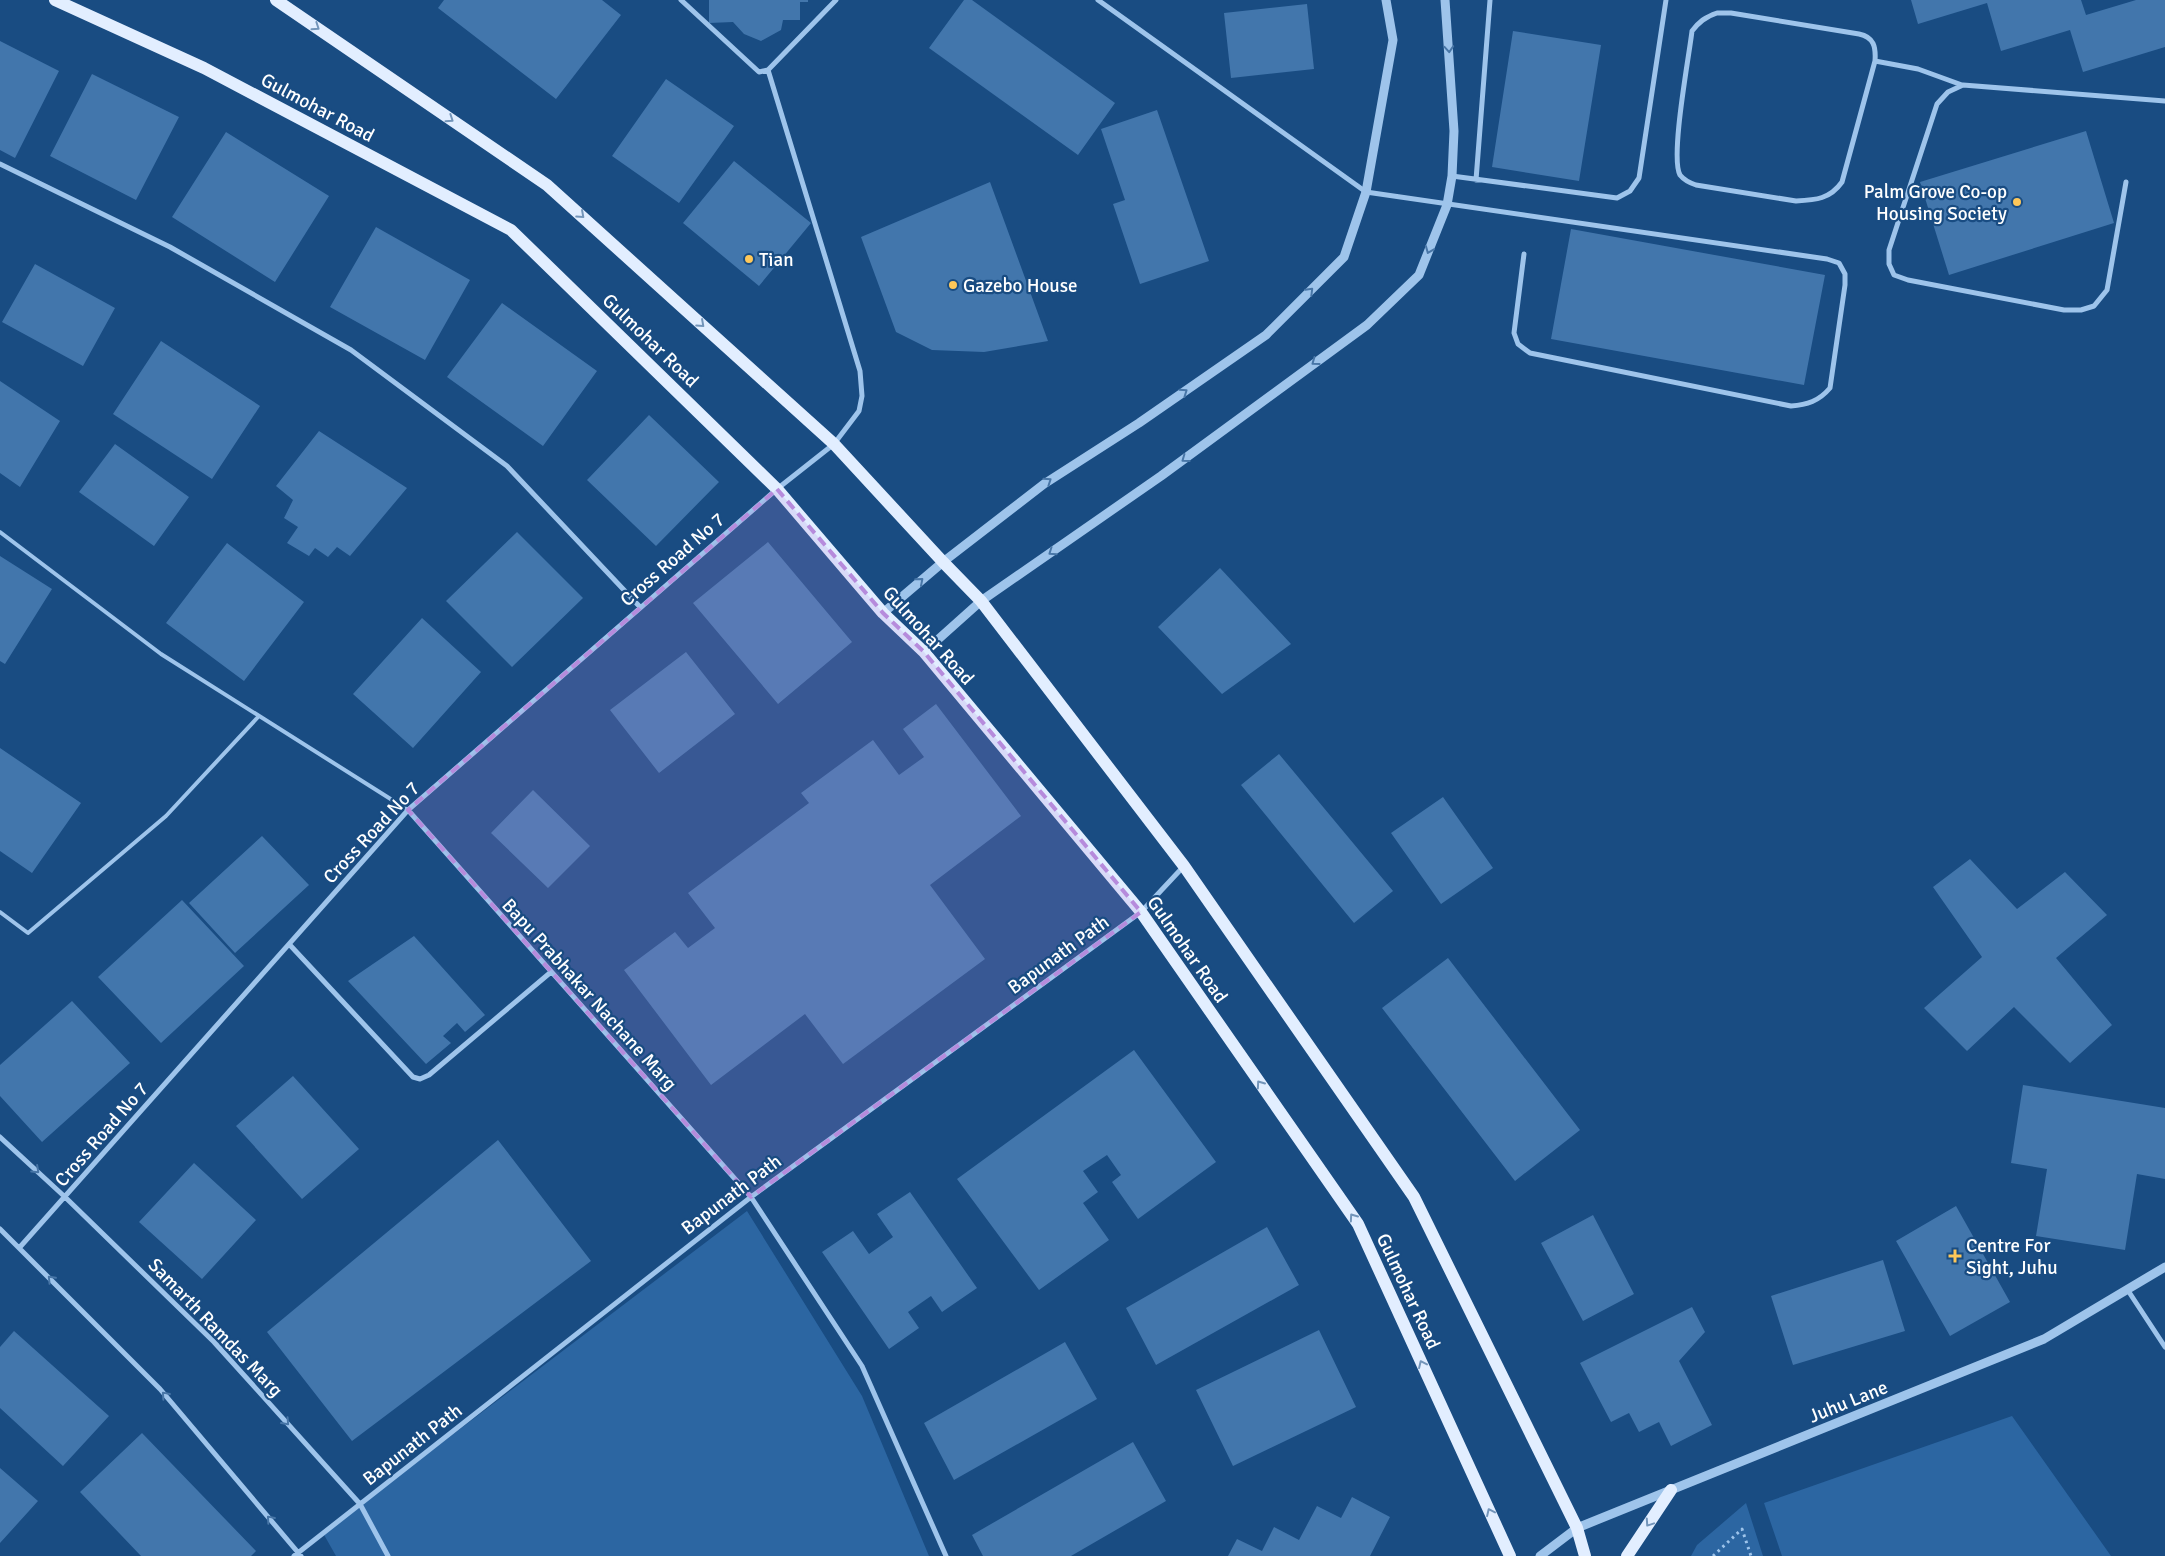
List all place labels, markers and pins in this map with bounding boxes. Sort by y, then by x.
place label: Palm Grove Co-op Housing Society [1864,180,2007,226]
marker: Palm Grove Co-op Housing Society [2011,196,2023,208]
place label: Tian [759,248,794,272]
marker: Tian [743,253,755,265]
place label: Gazebo House [963,274,1078,298]
marker: Gazebo House [947,279,959,291]
place label: Centre For Sight, Juhu [1966,1234,2058,1280]
marker: Centre For Sight, Juhu [1948,1249,1962,1263]

